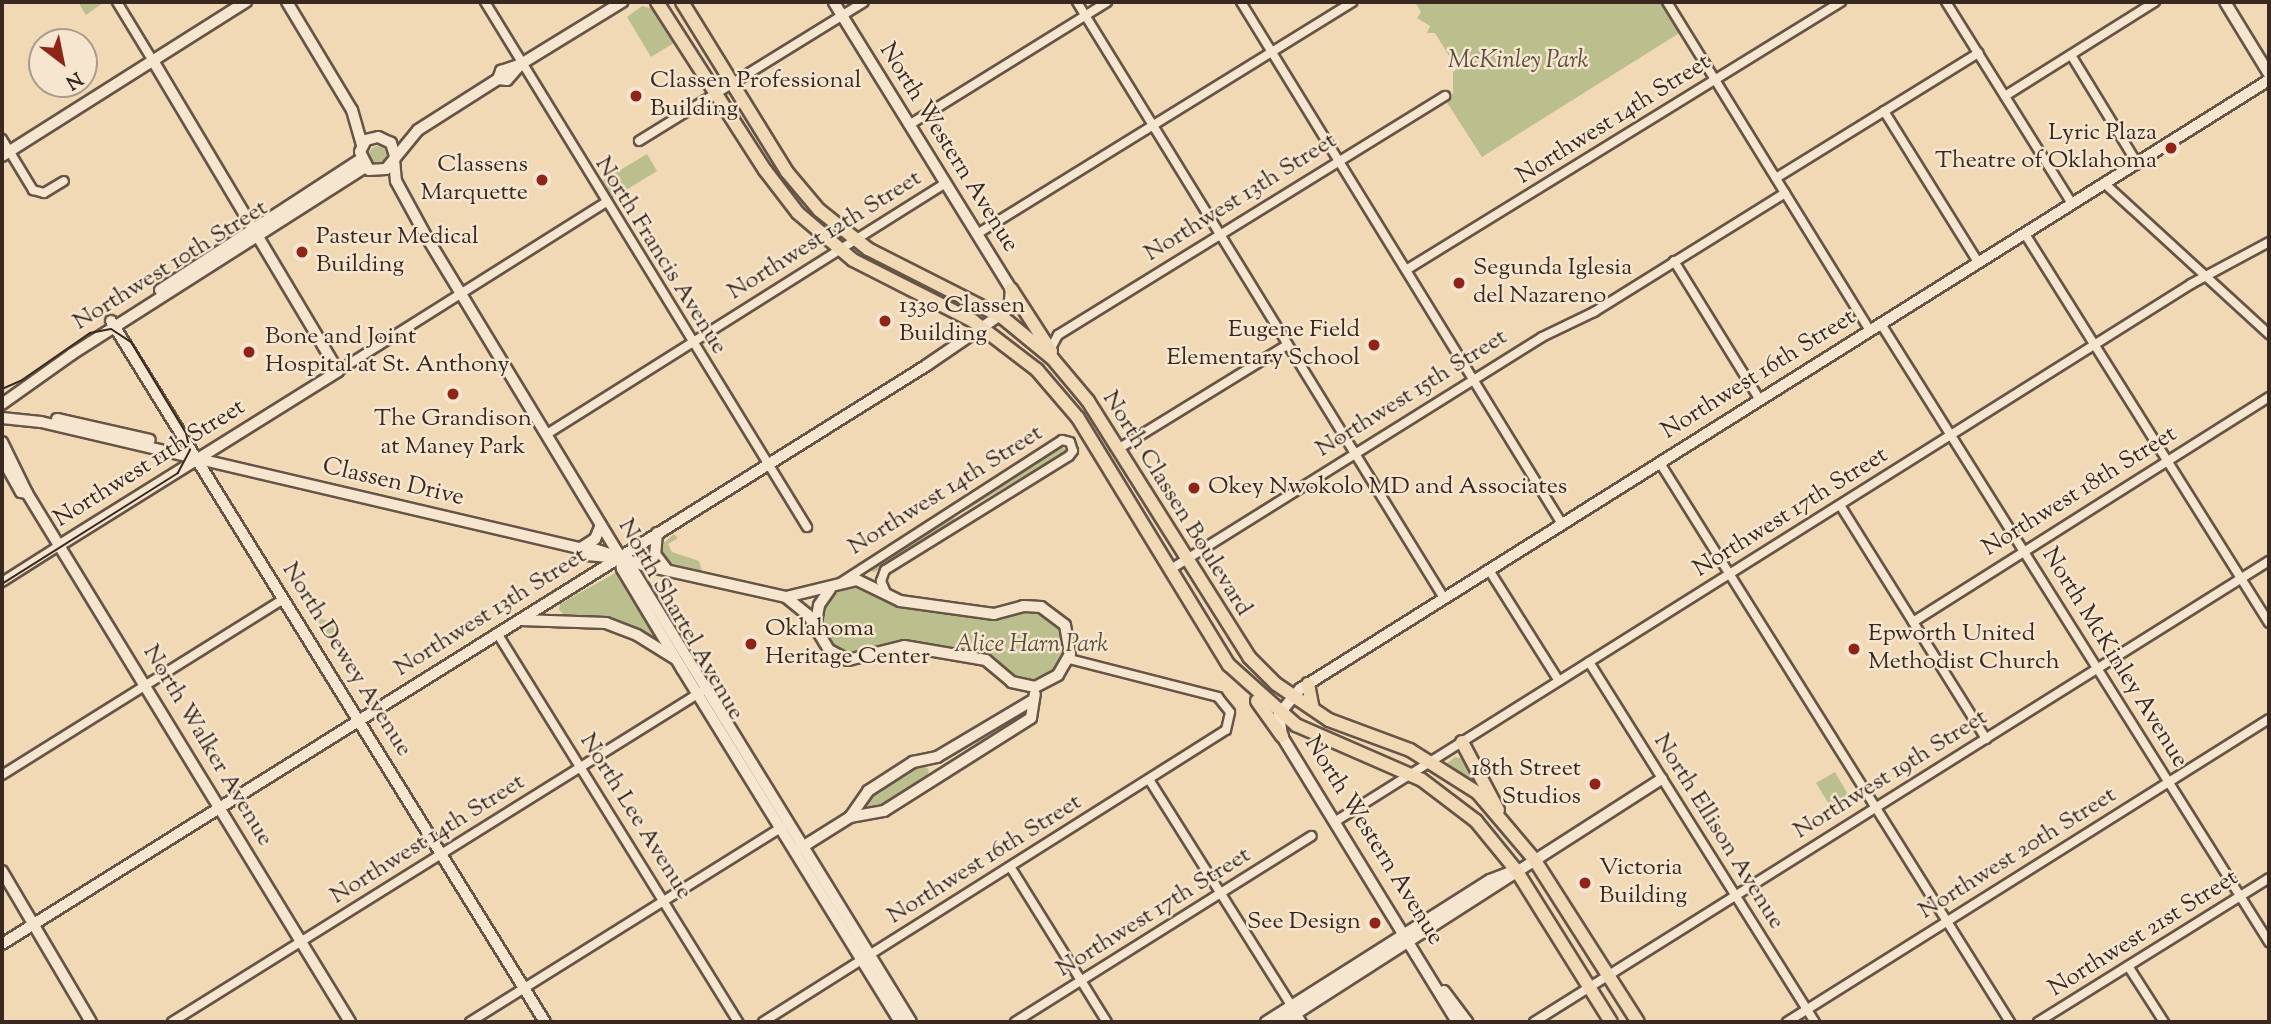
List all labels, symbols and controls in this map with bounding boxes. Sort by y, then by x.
north arrow [28,28,98,98]
street label: North Western Avenue [872,38,1024,258]
park label: McKinley Park [1448,48,1588,76]
street label: Northwest 14th Street [1512,49,1716,191]
text: N [60,64,87,95]
place label: Classen Professional Building [650,68,861,124]
marker: Classen Professional Building [628,88,644,104]
place label: Lyric Plaza Theatre of Oklahoma [1935,120,2157,176]
street label: Northwest 13th Street [1140,127,1342,269]
marker: Lyric Plaza Theatre of Oklahoma [2163,140,2179,156]
place label: Classens Marquette [421,152,528,208]
street label: North Francis Avenue [587,152,733,360]
street label: Northwest 12th Street [723,165,927,307]
marker: Classens Marquette [534,172,550,188]
street label: Northwest 10th Street [68,194,274,338]
place label: Pasteur Medical Building [316,224,479,280]
marker: Pasteur Medical Building [294,244,310,260]
place label: Segunda Iglesia del Nazareno [1473,255,1632,311]
marker: Segunda Iglesia del Nazareno [1451,275,1467,291]
place label: 1330 Classen Building [899,293,1026,349]
street label: Northwest 16th Street [1657,304,1861,446]
marker: 1330 Classen Building [877,313,893,329]
place label: Eugene Field Elementary School [1166,317,1360,373]
place label: Bone and Joint Hospital at St. Anthony [265,324,510,380]
street label: Northwest 15th Street [1311,324,1513,464]
marker: Eugene Field Elementary School [1366,337,1382,353]
marker: Bone and Joint Hospital at St. Anthony [239,342,259,362]
marker: The Grandison at Maney Park [445,386,461,402]
street label: North Classen Boulevard [1095,386,1257,622]
street label: Northwest 11th Street [49,394,251,534]
place label: The Grandison at Maney Park [374,406,532,462]
street label: Northwest 14th Street [844,420,1048,562]
street label: Northwest 18th Street [1978,421,2182,563]
street label: Northwest 17th Street [1688,442,1894,584]
street label: Classen Drive [320,453,466,513]
place label: Okey Nwokolo MD and Associates [1208,474,1567,502]
marker: Okey Nwokolo MD and Associates [1186,480,1202,496]
street label: North Shartel Avenue [611,514,749,726]
street label: Northwest 13th Street [390,542,592,684]
street label: North McKinley Avenue [2035,543,2193,773]
street label: North Dewey Avenue [275,558,417,762]
place label: Oklahoma Heritage Center [765,616,930,672]
place label: Epworth United Methodist Church [1868,621,2060,677]
park label: Alice Harn Park [954,632,1108,660]
marker: Oklahoma Heritage Center [743,636,759,652]
street label: North Walker Avenue [136,640,278,852]
marker: Epworth United Methodist Church [1846,641,1862,657]
street label: Northwest 19th Street [1789,704,1993,846]
street label: North Lee Avenue [572,729,698,905]
street label: North Ellison Avenue [1646,729,1790,935]
street label: North Western Avenue [1297,731,1449,951]
place label: 18th Street Studios [1471,756,1581,812]
street label: Northwest 14th Street [326,769,530,911]
marker: 18th Street Studios [1587,776,1603,792]
street label: Northwest 20th Street [1914,782,2122,926]
street label: Northwest 16th Street [883,789,1087,931]
street label: Northwest 17th Street [1051,842,1257,984]
place label: Victoria Building [1599,855,1687,911]
street label: Northwest 21st Street [2044,864,2244,1004]
marker: Victoria Building [1577,875,1593,891]
place label: See Design [1247,909,1361,937]
marker: See Design [1367,915,1383,931]

